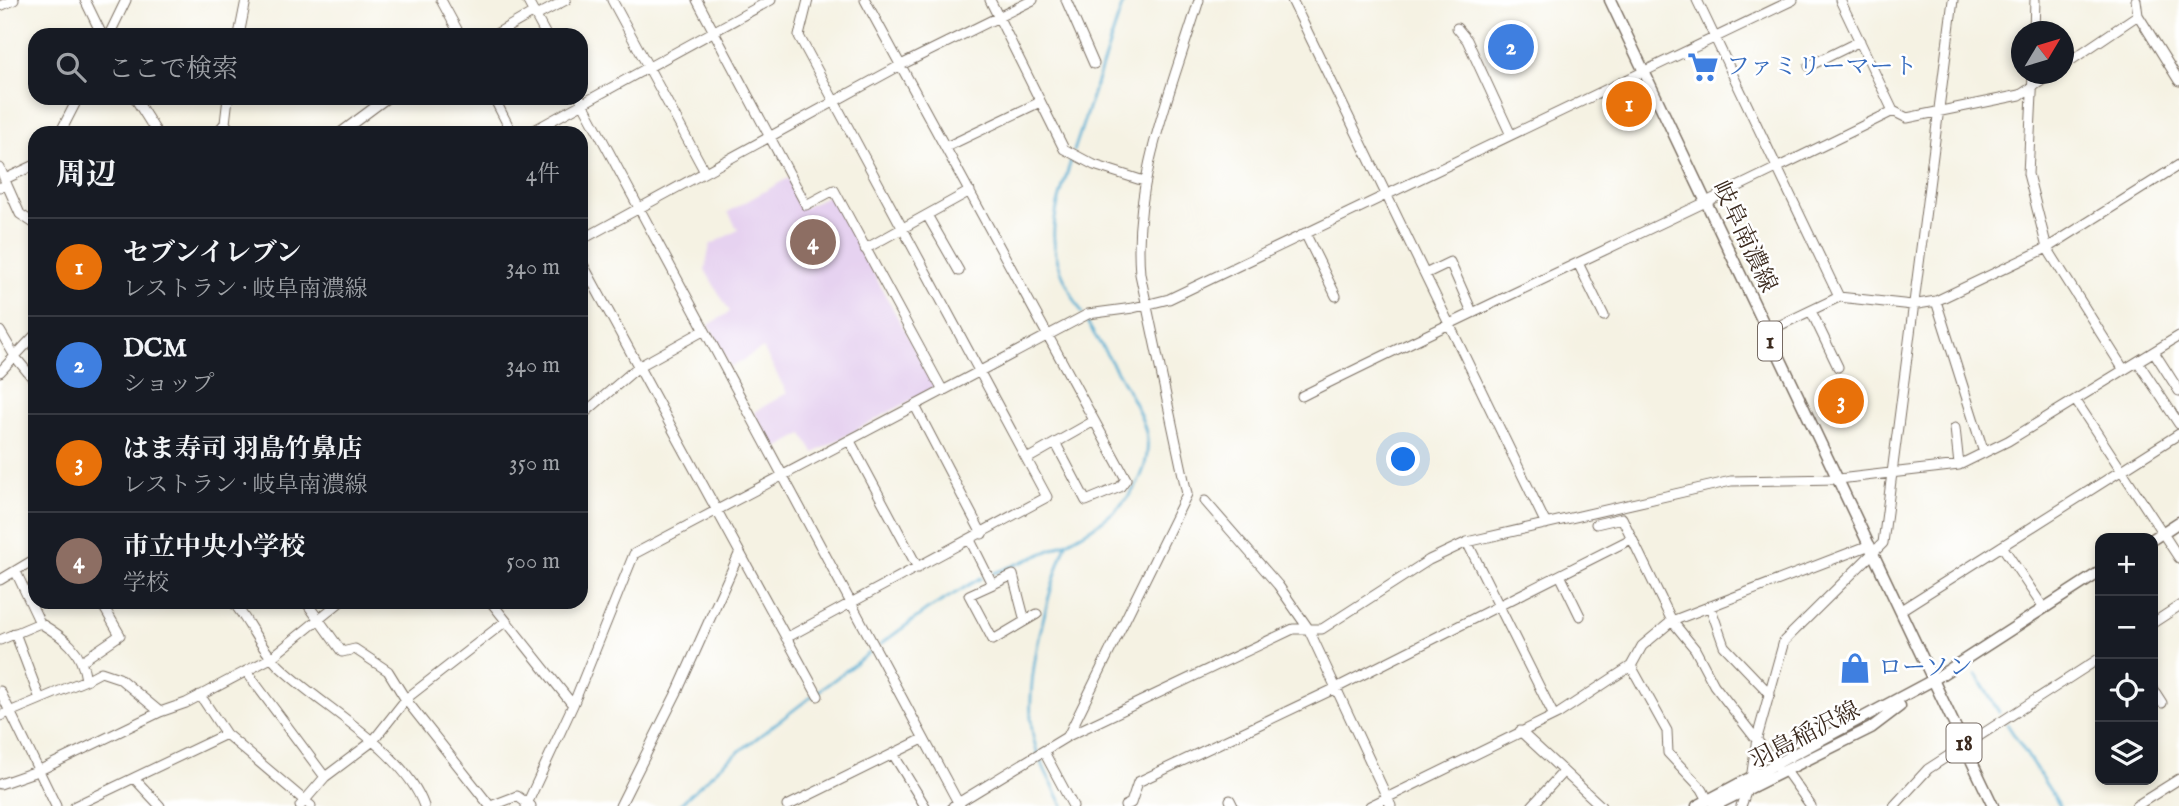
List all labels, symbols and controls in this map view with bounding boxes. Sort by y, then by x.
pin: 2 [1488,21,1534,73]
north arrow [2011,21,2074,84]
search box [28,28,588,105]
icon: search [52,48,90,86]
supermarket icon: ファミリーマート [1686,50,1720,84]
place label: ファミリーマート [1726,52,1918,83]
text: ここで検索 [108,53,238,86]
pin: 1 [1606,78,1652,130]
text: 周辺 [56,157,116,195]
text: 4件 [526,160,560,189]
street label: 岐阜南濃線 [1705,176,1783,298]
pin: 4 [790,216,836,268]
text: セブンイレブン [123,237,302,270]
text: 1 [75,253,83,282]
text: 340 m [506,253,560,282]
text: レストラン · 岐阜南濃線 [123,275,367,304]
road number: 1 [1758,322,1782,360]
text: DCM [123,332,187,365]
text: 2 [74,351,84,380]
text: 340 m [506,351,560,380]
text: ショップ [123,370,215,399]
pin: 3 [1818,375,1864,427]
text: はま寿司 羽島竹鼻店 [123,433,363,466]
your location [1386,442,1420,476]
text: 3 [75,449,83,478]
text: 350 m [509,449,560,478]
text: レストラン · 岐阜南濃線 [123,471,367,500]
text: 市立中央小学校 [123,531,305,564]
map controls [2095,533,2158,785]
button: + [2095,533,2158,596]
text: 4 [73,547,85,576]
text: 500 m [506,547,560,576]
text: 学校 [123,569,169,598]
button: − [2095,596,2158,659]
shop icon: ローソン [1838,651,1872,685]
place label: ローソン [1878,653,1973,684]
button: locate [2095,659,2158,722]
street label: 羽島稲沢線 [1745,695,1865,777]
button: layers [2095,722,2158,785]
road number: 18 [1946,723,1982,762]

